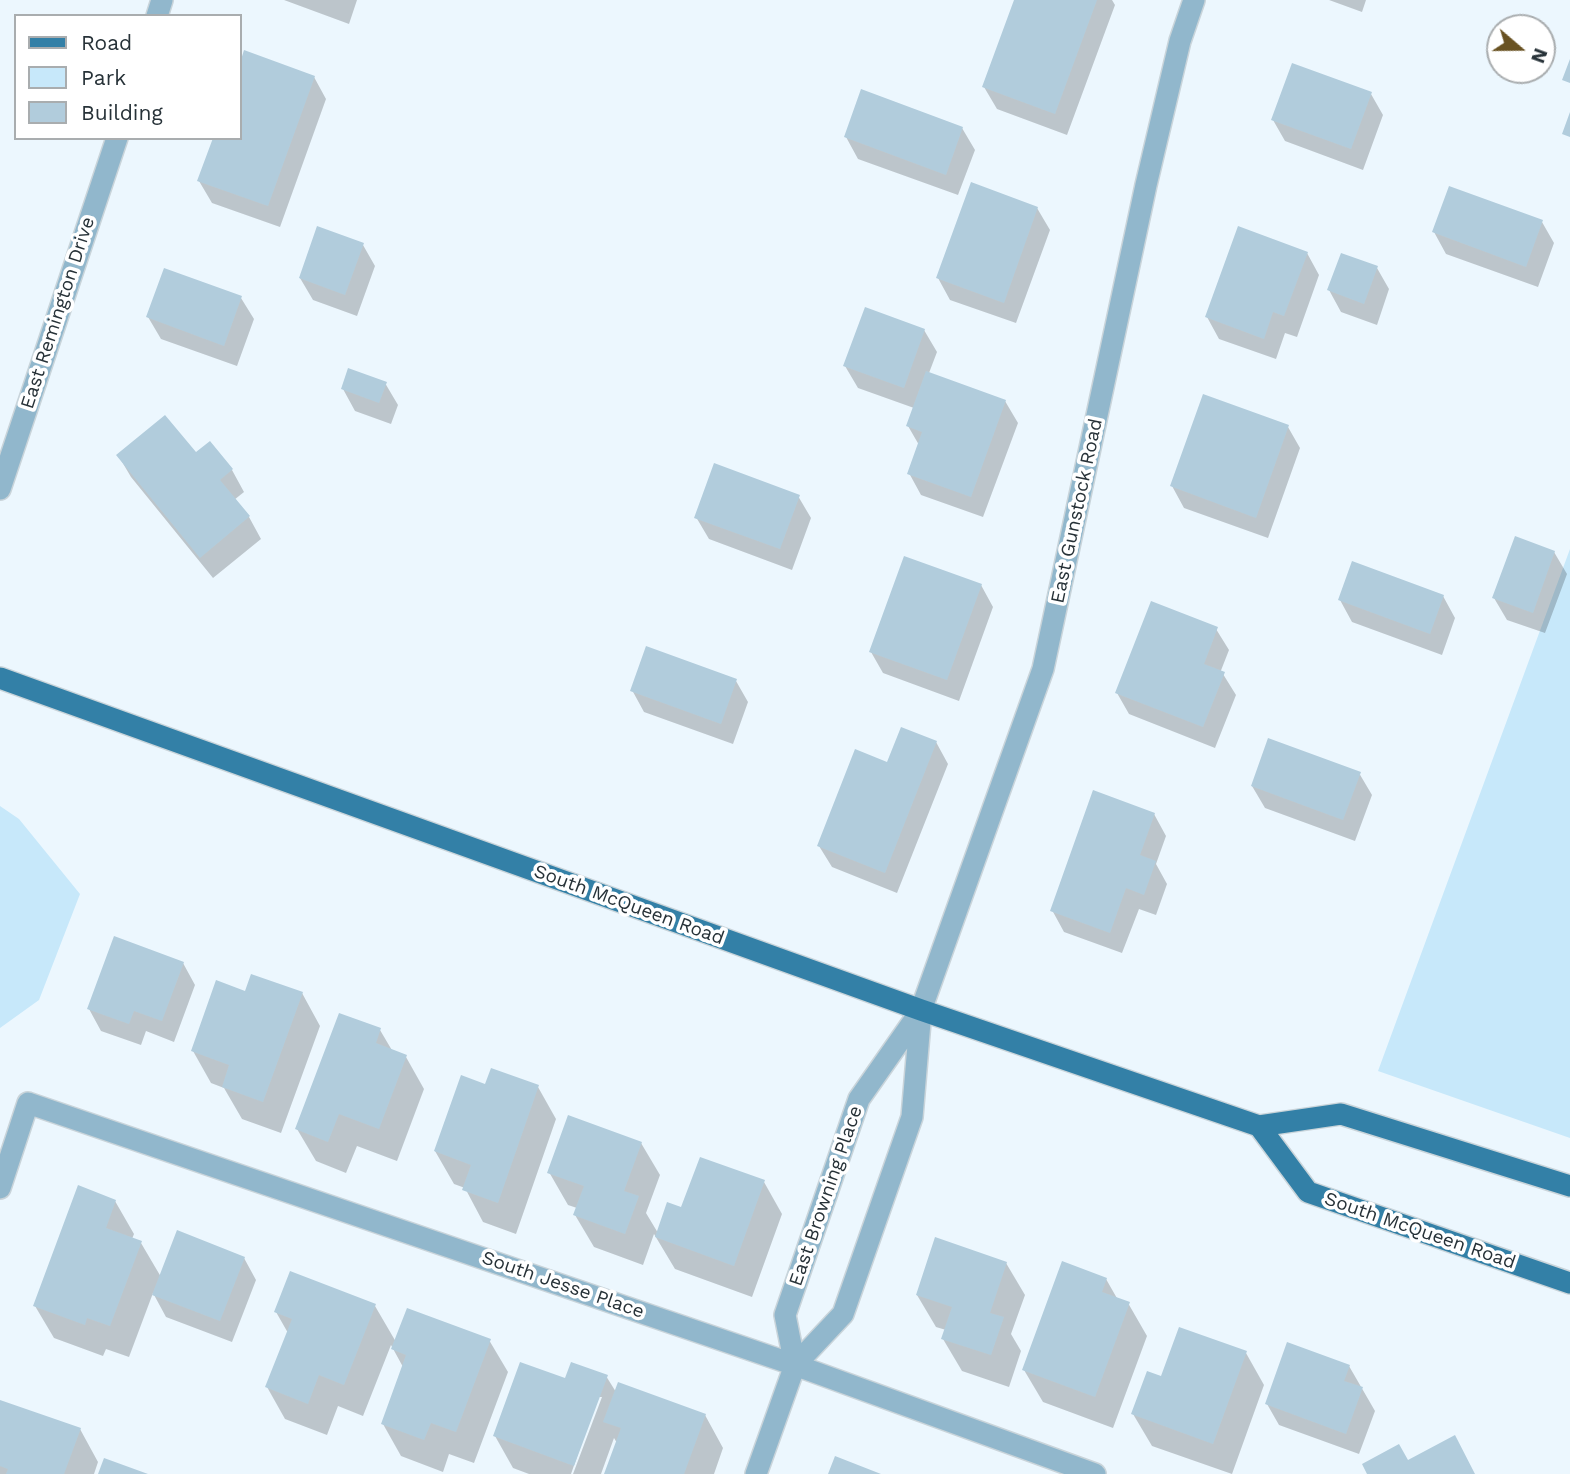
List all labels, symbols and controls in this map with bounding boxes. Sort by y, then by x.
legend [14,14,242,140]
north arrow [1486,14,1556,84]
text: Road [81,30,132,55]
text: N [1526,45,1553,66]
text: Park [81,65,126,90]
text: Building [81,100,163,125]
street label: East Remington Drive [16,214,100,412]
street label: East Gunstock Road [1046,417,1108,605]
street label: South McQueen Road [531,860,727,950]
street label: East Browning Place [784,1103,868,1289]
street label: South McQueen Road [1321,1188,1519,1274]
street label: South Jesse Place [479,1246,647,1324]

